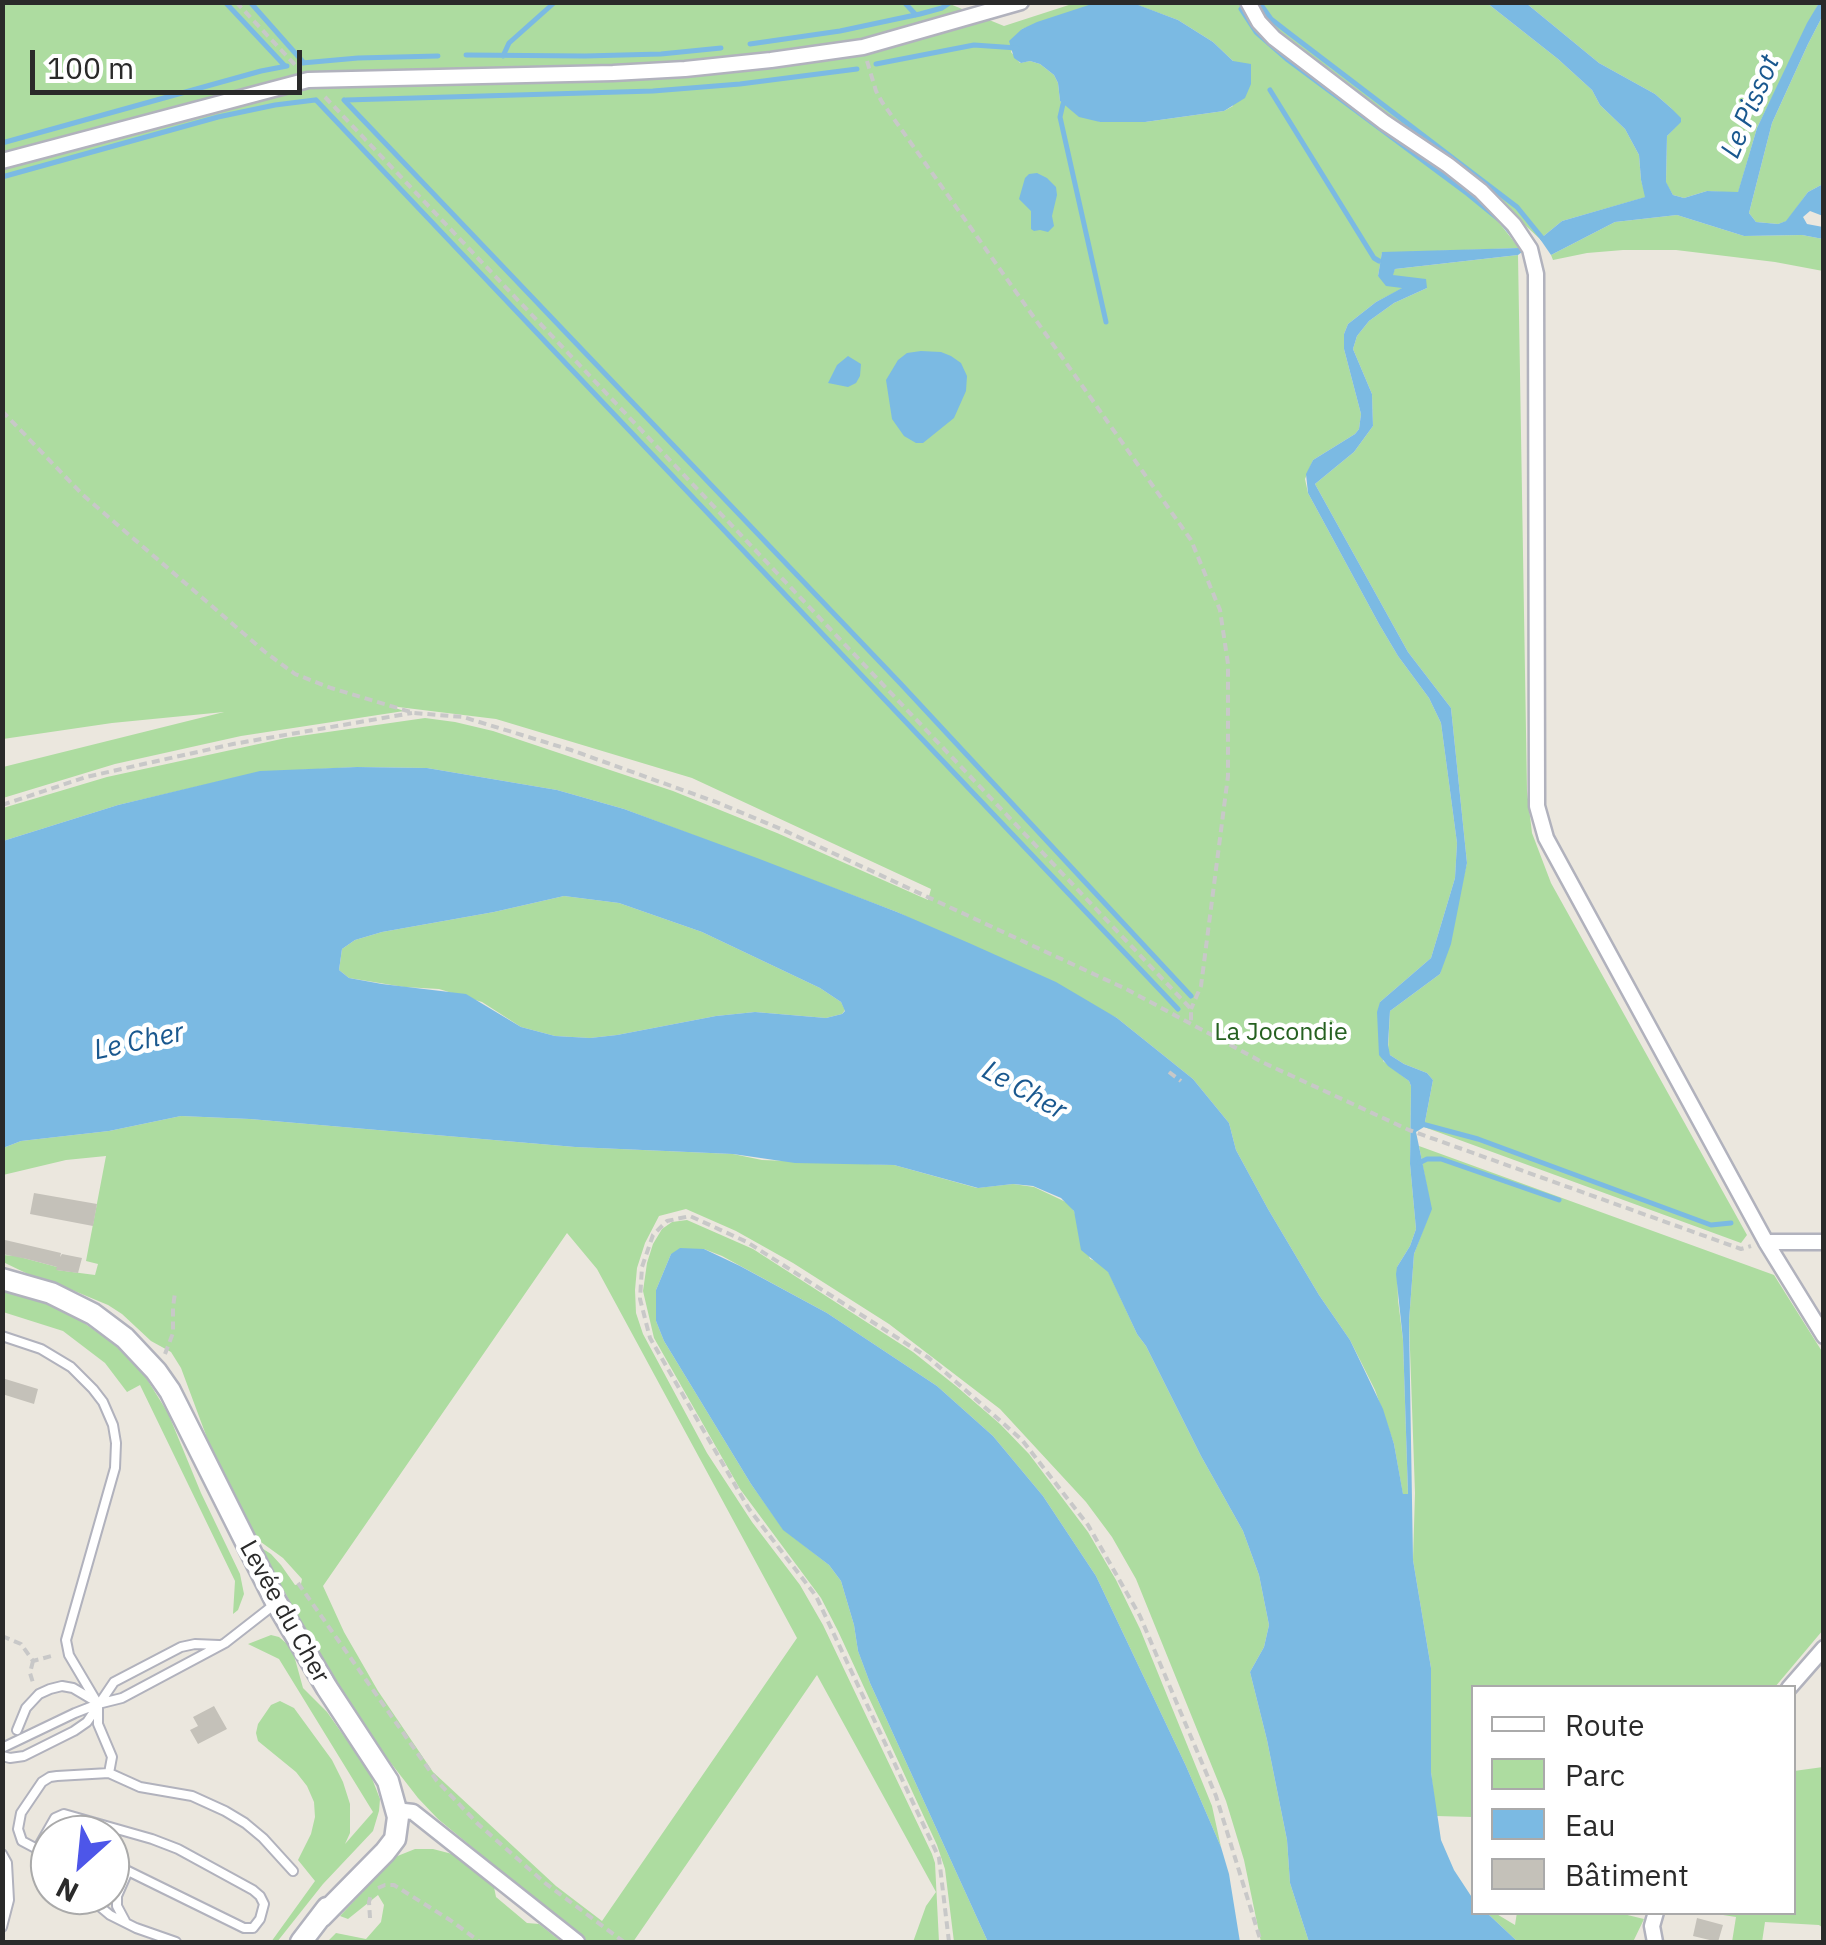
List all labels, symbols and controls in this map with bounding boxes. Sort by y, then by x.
scale bar [35,30,308,92]
text: 100 m [47,48,134,87]
water label: Le Pissot [1714,51,1788,163]
water label: Le Cher [91,1016,187,1068]
park label: La Jocondie [1214,1018,1348,1048]
water label: Le Cher [976,1054,1072,1128]
street label: Levée du Cher [232,1535,336,1689]
legend [1471,1685,1796,1915]
text: Route [1565,1705,1644,1744]
text: Parc [1565,1755,1625,1794]
text: Eau [1565,1805,1616,1844]
north arrow [30,1815,130,1915]
text: Bâtiment [1565,1855,1689,1894]
text: N [50,1869,84,1911]

